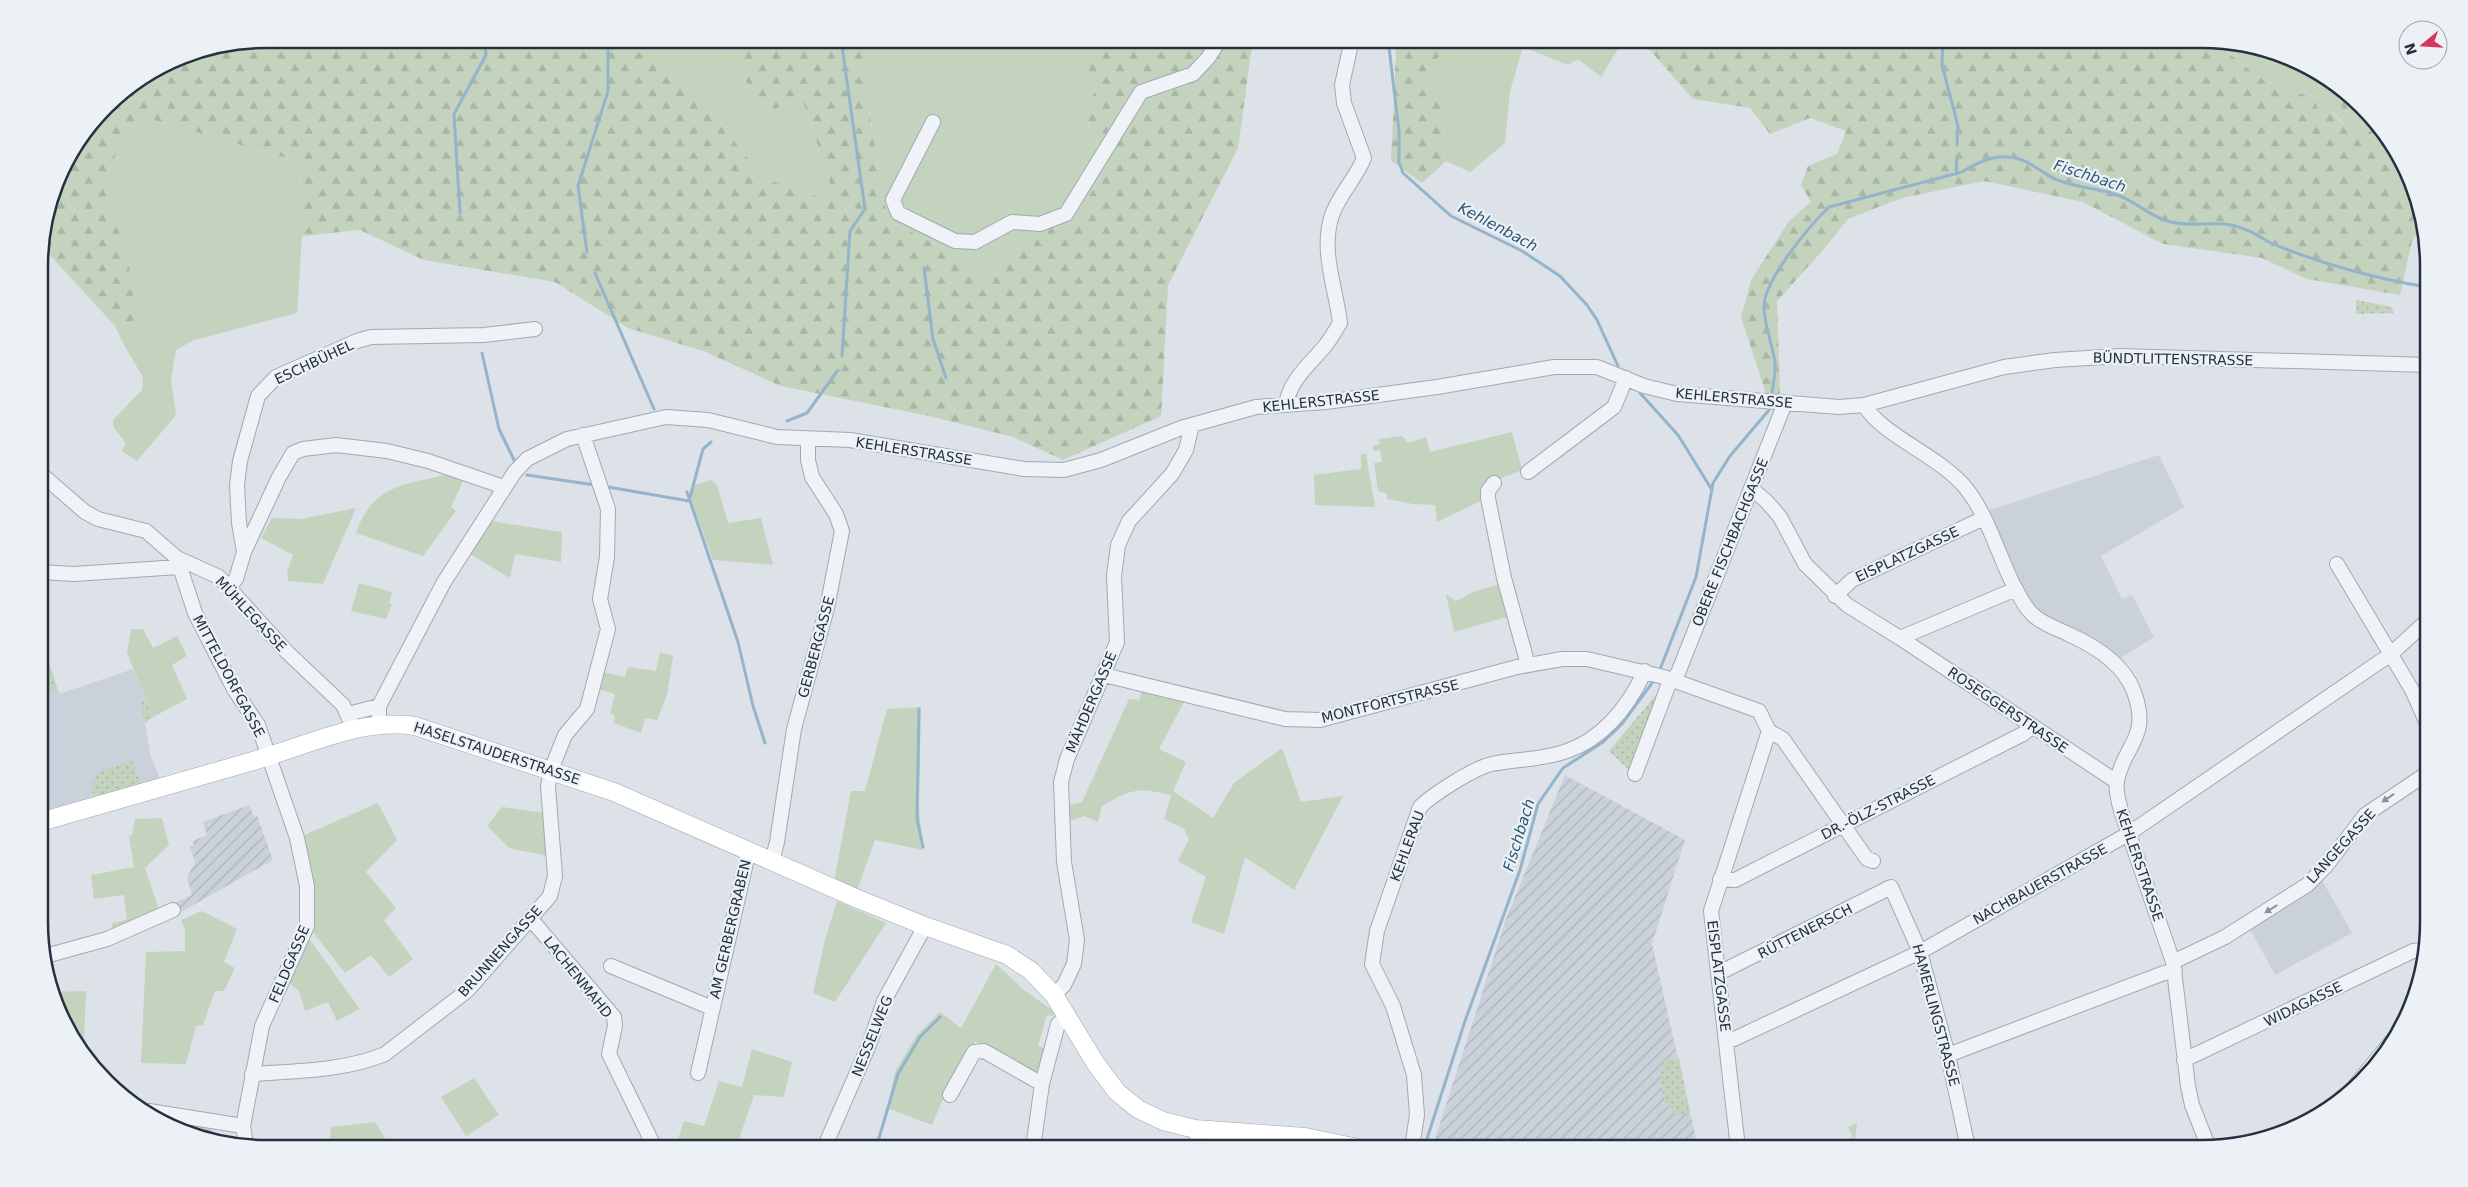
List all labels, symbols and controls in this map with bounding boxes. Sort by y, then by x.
north arrow [2398,20,2448,70]
text: N [2401,41,2420,57]
water label: Fischbach [2052,156,2128,196]
water label: Kehlenbach [1455,199,1541,255]
street label: ESCHBÜHEL [272,336,356,387]
street label: BÜNDTLITTENSTRASSE [2093,349,2253,368]
street label: KEHLERSTRASSE [1675,385,1793,411]
street label: KEHLERSTRASSE [1262,387,1380,415]
street label: KEHLERSTRASSE [855,434,973,468]
street label: OBERE FISCHBACHGASSE [1689,455,1771,629]
street label: EISPLATZGASSE [1853,523,1961,585]
street label: MÜHLEGASSE [212,573,291,655]
street label: GERBERGASSE [795,594,837,700]
street label: MITTELDORFGASSE [190,612,268,740]
street label: MÄHDERGASSE [1061,649,1120,755]
street label: ROSEGGERSTRASSE [1945,664,2071,756]
street label: MONTFORTSTRASSE [1320,676,1460,726]
street label: HASELSTAUDERSTRASSE [412,719,582,787]
street label: DR.-ÖLZ-STRASSE [1818,770,1938,843]
one-way arrow [2381,793,2395,803]
water label: Fischbach [1499,797,1539,873]
street label: LANGEGASSE [2303,805,2379,887]
street label: KEHLERSTRASSE [2113,807,2167,923]
street label: KEHLERAU [1387,808,1427,884]
street label: NACHBAUERSTRASSE [1970,840,2110,928]
street label: AM GERBERGRABEN [706,858,754,1000]
street label: RÜTTENERSCH [1755,899,1855,962]
street label: BRUNNENGASSE [455,902,545,1000]
one-way arrow [2265,904,2278,913]
street label: EISPLATZGASSE [1704,919,1734,1033]
street label: FELDGASSE [266,923,312,1005]
street label: LACHENMAHD [540,933,616,1021]
street label: HAMERLINGSTRASSE [1909,942,1963,1088]
street label: WIDAGASSE [2261,978,2345,1030]
street label: NESSELWEG [848,993,896,1079]

